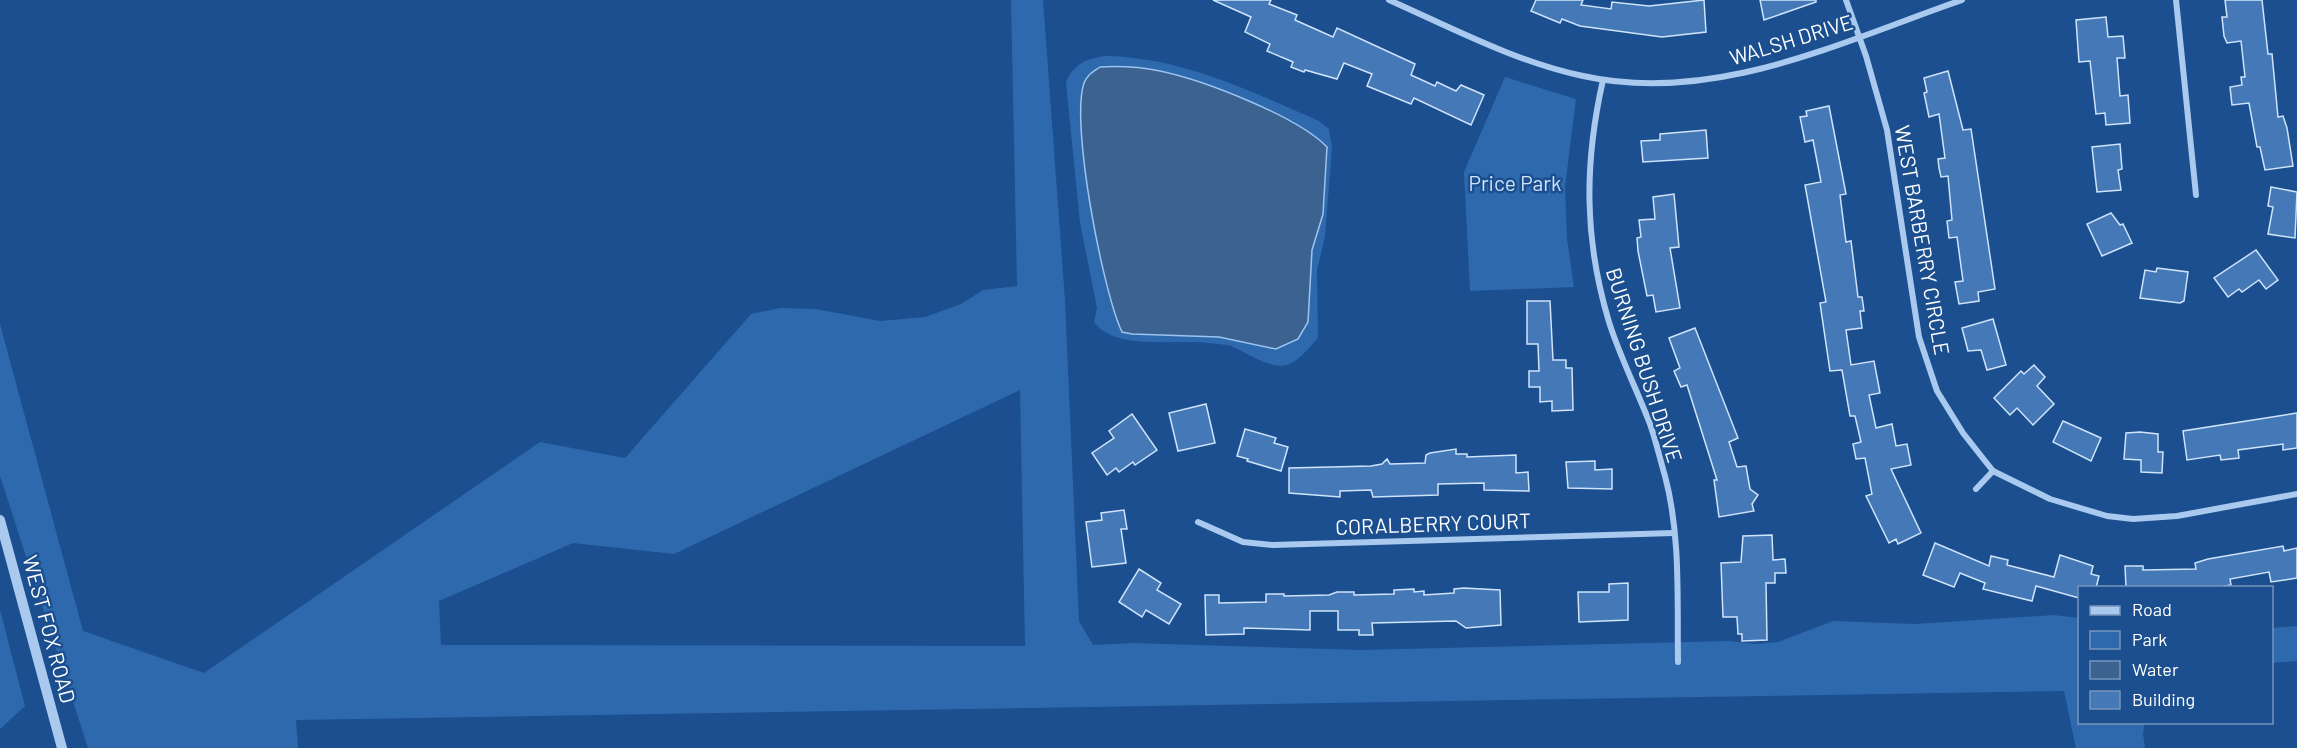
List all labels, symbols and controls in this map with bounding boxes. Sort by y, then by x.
street label: WALSH DRIVE [1726,8,1856,70]
street label: WEST BARBERRY CIRCLE [1890,123,1956,357]
park label: Price Park [1469,170,1561,195]
street label: BURNING BUSH DRIVE [1602,264,1688,466]
street label: CORALBERRY COURT [1335,507,1531,539]
street label: WEST FOX ROAD [18,552,82,706]
legend [2078,586,2273,724]
text: Road [2132,598,2172,620]
text: Park [2132,628,2167,650]
text: Water [2132,658,2179,680]
text: Building [2132,688,2195,710]

